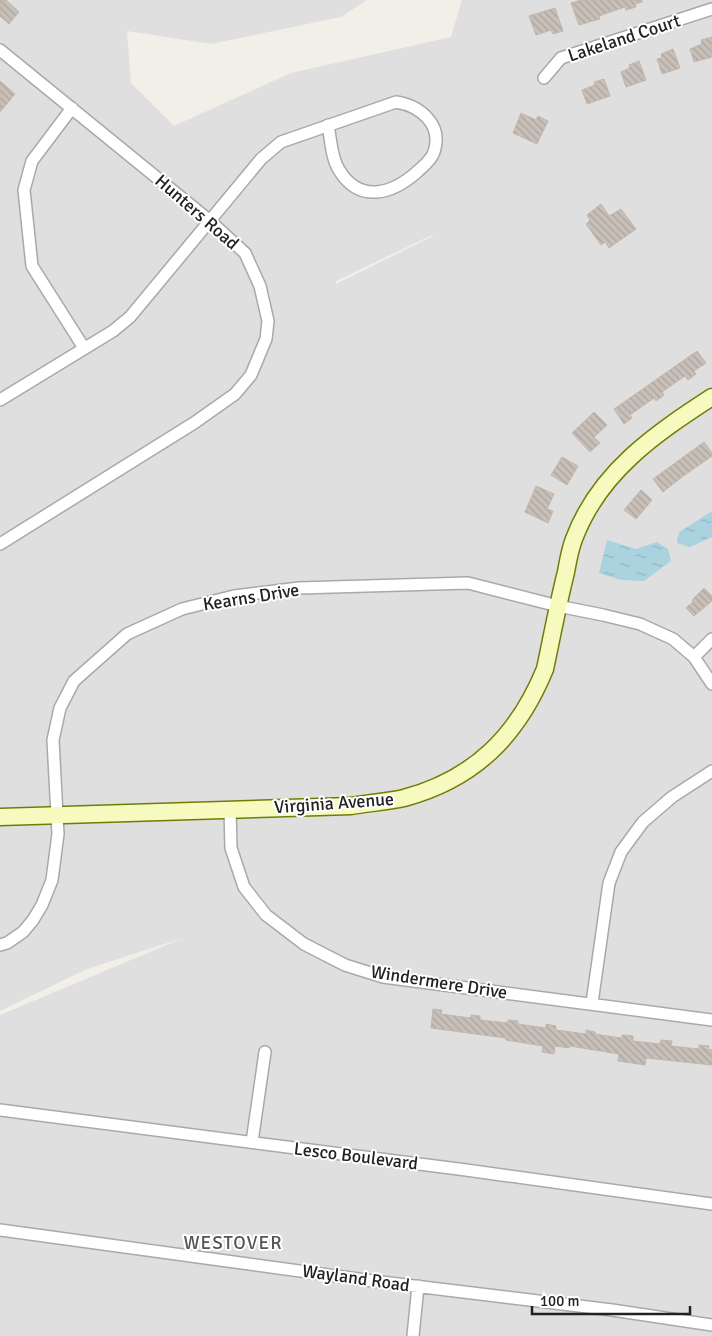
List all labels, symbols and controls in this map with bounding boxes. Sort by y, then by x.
street label: Lakeland Court [565,9,683,67]
street label: Hunters Road [151,170,243,254]
street label: Kearns Drive [201,579,301,615]
street label: Virginia Avenue [273,788,395,818]
street label: Windermere Drive [369,960,509,1004]
street label: Lesco Boulevard [293,1137,419,1175]
district label: WESTOVER [183,1231,283,1255]
street label: Wayland Road [301,1260,411,1296]
scale bar [532,1284,690,1316]
text: 100 m [540,1292,580,1310]

